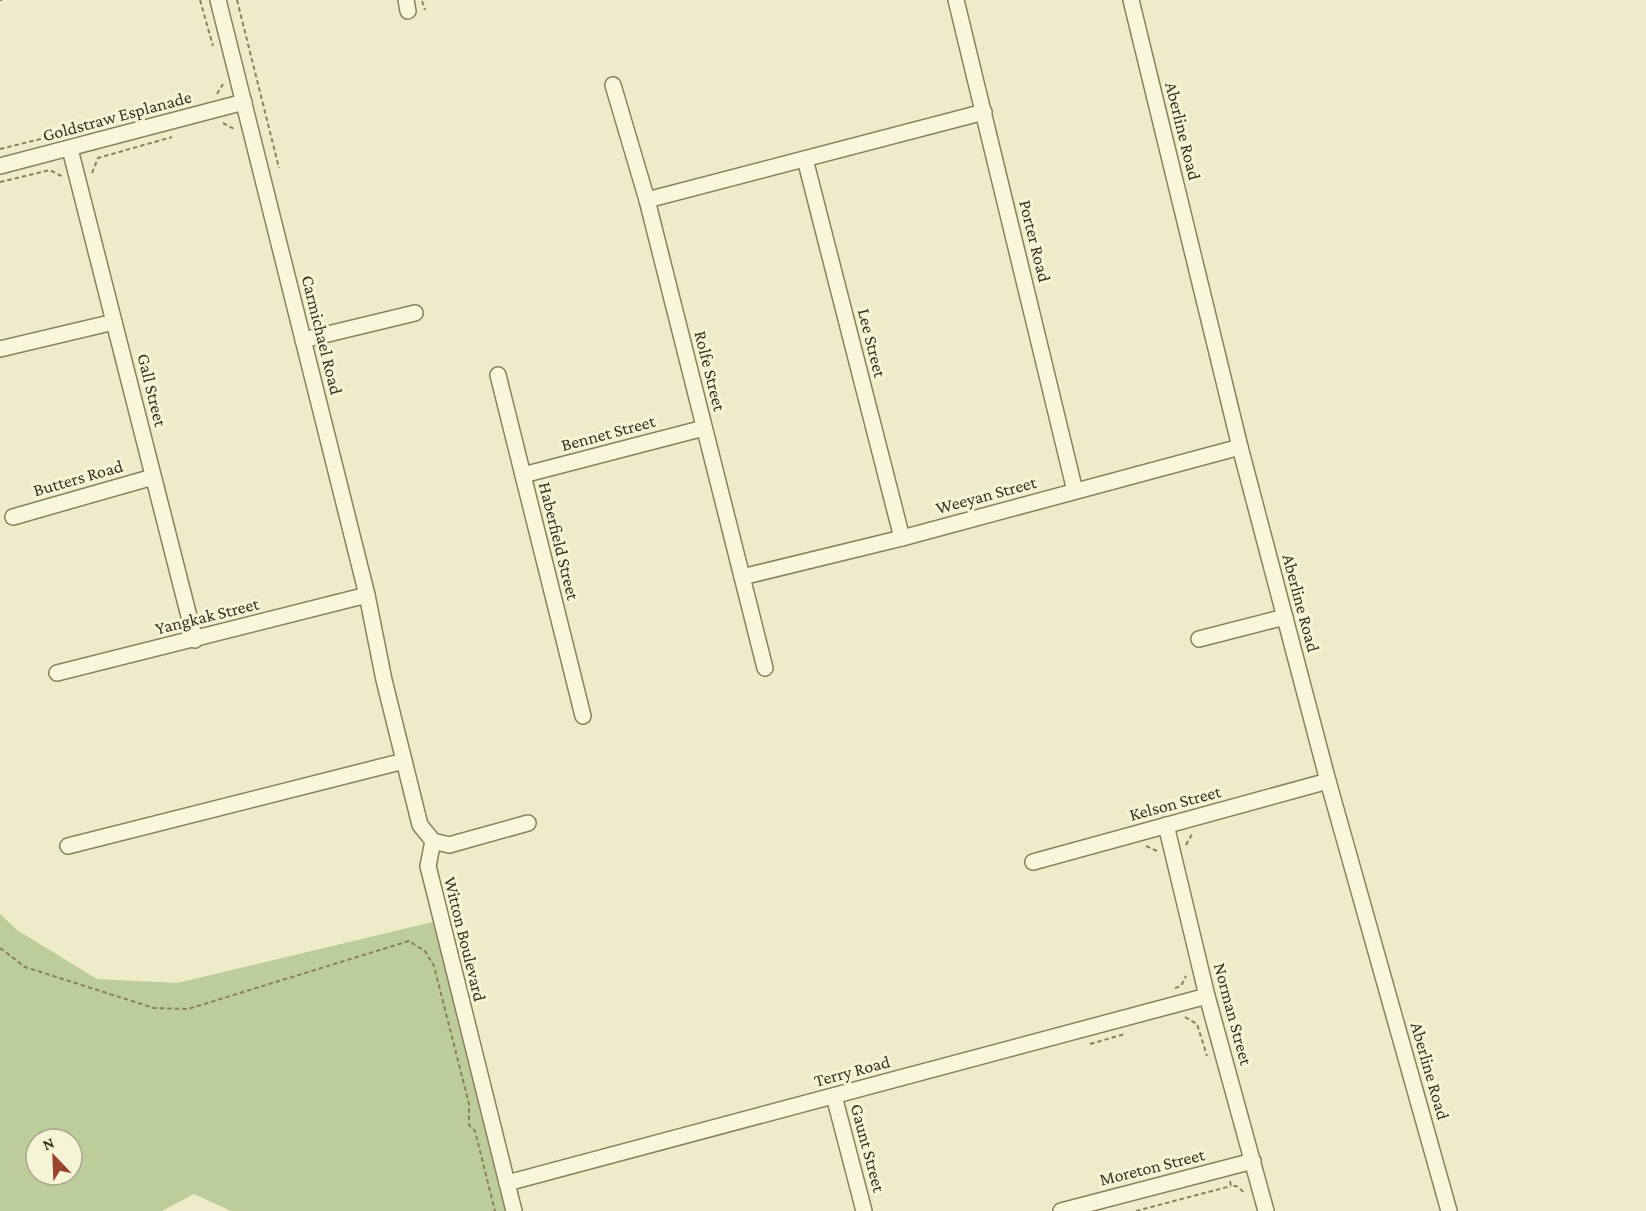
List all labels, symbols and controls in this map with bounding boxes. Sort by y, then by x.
street label: Aberline Road [1161,80,1205,183]
street label: Goldstraw Esplanade [40,86,194,145]
street label: Porter Road [1015,198,1055,285]
street label: Carmichael Road [298,273,347,397]
street label: Lee Street [854,306,890,381]
street label: Rolfe Street [690,329,730,414]
street label: Gall Street [133,351,171,430]
street label: Bennet Street [559,411,658,455]
street label: Butters Road [31,456,126,500]
street label: Weeyan Street [934,472,1039,518]
street label: Haberfield Street [535,480,584,603]
street label: Aberline Road [1278,552,1324,655]
street label: Yangkak Street [153,593,262,639]
street label: Kelson Street [1127,781,1224,825]
street label: Witton Boulevard [440,875,490,1004]
street label: Norman Street [1210,961,1257,1068]
street label: Aberline Road [1407,1020,1454,1123]
street label: Terry Road [812,1051,893,1091]
street label: Gaunt Street [847,1102,890,1195]
north arrow [24,1127,84,1187]
text: N [40,1134,57,1154]
street label: Moreton Street [1097,1144,1208,1190]

